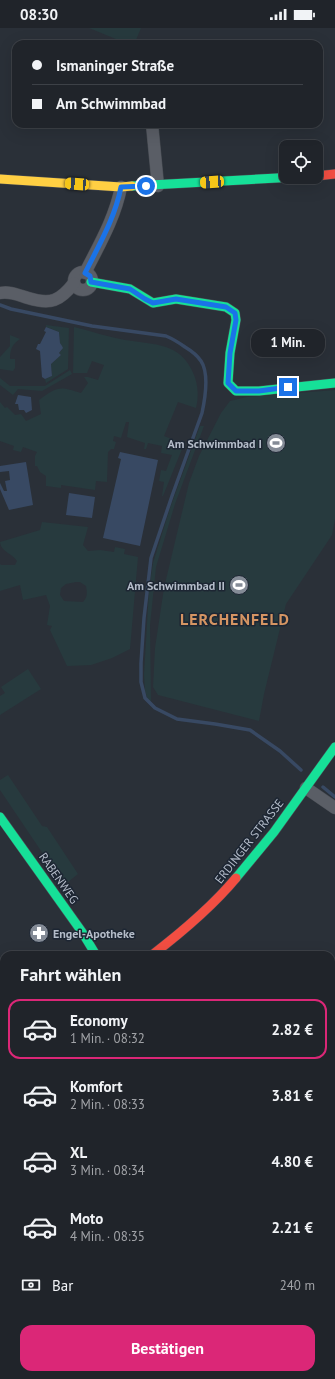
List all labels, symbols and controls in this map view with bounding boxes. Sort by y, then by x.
text: 08:30 [20,5,58,24]
text: Ismaninger Straße [56,56,174,75]
text: Am Schwimmbad [56,94,166,113]
map controls [279,140,323,184]
button: locate [279,140,323,184]
car [200,175,224,189]
car [65,177,89,191]
route start [137,177,155,195]
callout: 1 Min. [251,329,325,357]
text: 1 Min. [271,334,305,351]
route end [279,378,297,396]
sports icon: Am Schwimmbad I [265,432,287,454]
place label: Am Schwimmbad I [167,436,262,451]
sports icon: Am Schwimmbad II [228,574,250,596]
place label: Am Schwimmbad II [127,578,225,593]
district label: LERCHENFELD [180,609,290,629]
street label: ERDINGER STRASSE [211,796,287,886]
street label: RABENWEG [36,850,82,906]
pharmacy icon: Engel-Apotheke [28,922,50,944]
place label: Engel-Apotheke [53,926,135,941]
text: Fahrt wählen [20,963,121,986]
icon: car [22,1011,58,1047]
text: Economy [70,1011,128,1030]
text: 2.82 € [271,1020,313,1039]
text: 1 Min. · 08:32 [70,1030,145,1047]
icon: car [22,1077,58,1113]
text: Komfort [70,1077,122,1096]
text: 3.81 € [271,1086,313,1105]
text: 2 Min. · 08:33 [70,1096,145,1113]
icon: car [22,1143,58,1179]
text: XL [70,1143,87,1162]
text: 4.80 € [271,1152,313,1171]
text: 3 Min. · 08:34 [70,1162,145,1179]
icon: car [22,1209,58,1245]
text: Moto [70,1209,103,1228]
text: 2.21 € [271,1218,313,1237]
text: 4 Min. · 08:35 [70,1228,145,1245]
icon: cash [20,1274,42,1296]
text: Bar [52,1276,73,1295]
text: 240 m [280,1277,315,1294]
button: Bestätigen [20,1325,315,1371]

